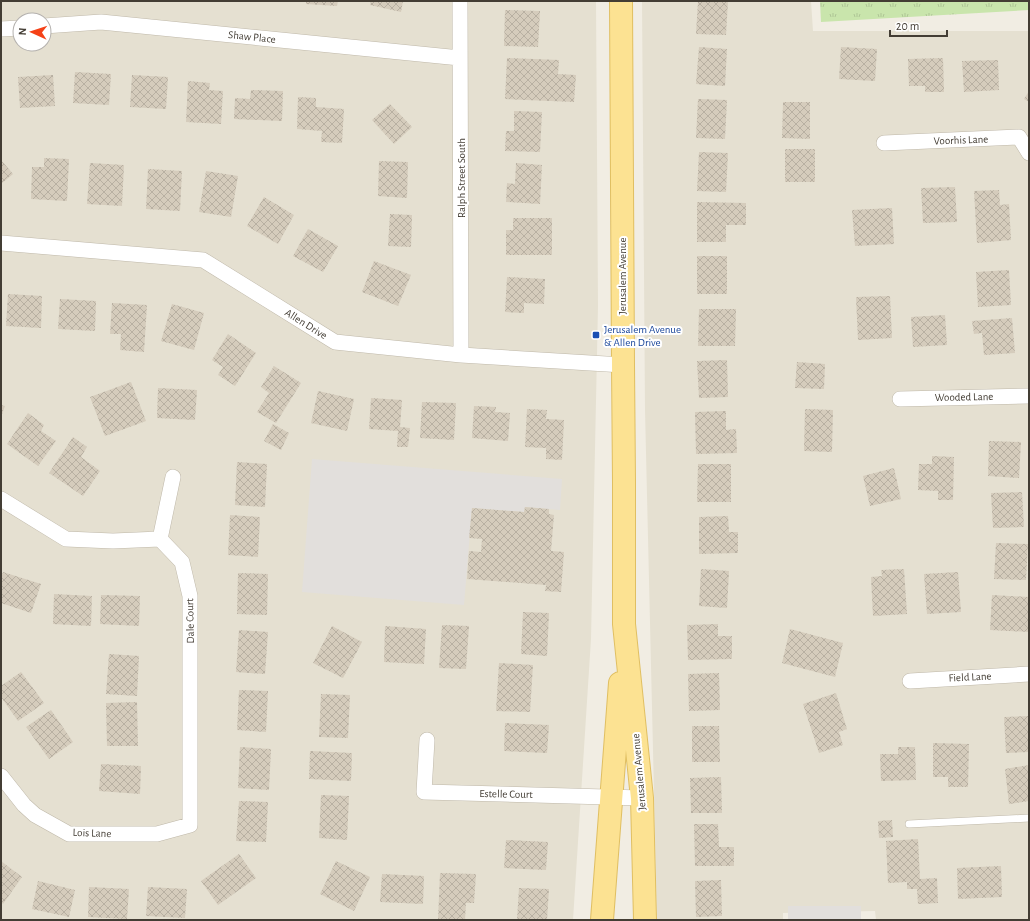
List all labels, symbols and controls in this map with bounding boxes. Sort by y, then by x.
north arrow [12,12,52,52]
scale bar [890,12,947,38]
text: 20 m [896,20,919,32]
text: N [17,27,28,36]
street label: Shaw Place [228,29,276,45]
street label: Voorhis Lane [934,134,988,146]
street label: Ralph Street South [456,138,467,218]
street label: Jerusalem Avenue [617,237,628,315]
street label: Allen Drive [283,307,329,341]
place label: Jerusalem Avenue & Allen Drive [604,324,681,348]
marker: Jerusalem Avenue & Allen Drive [591,330,601,340]
street label: Wooded Lane [935,391,993,403]
street label: Dale Court [184,598,196,644]
street label: Field Lane [948,670,992,684]
street label: Jerusalem Avenue [630,733,648,811]
street label: Estelle Court [479,788,533,800]
street label: Lois Lane [72,827,112,839]

